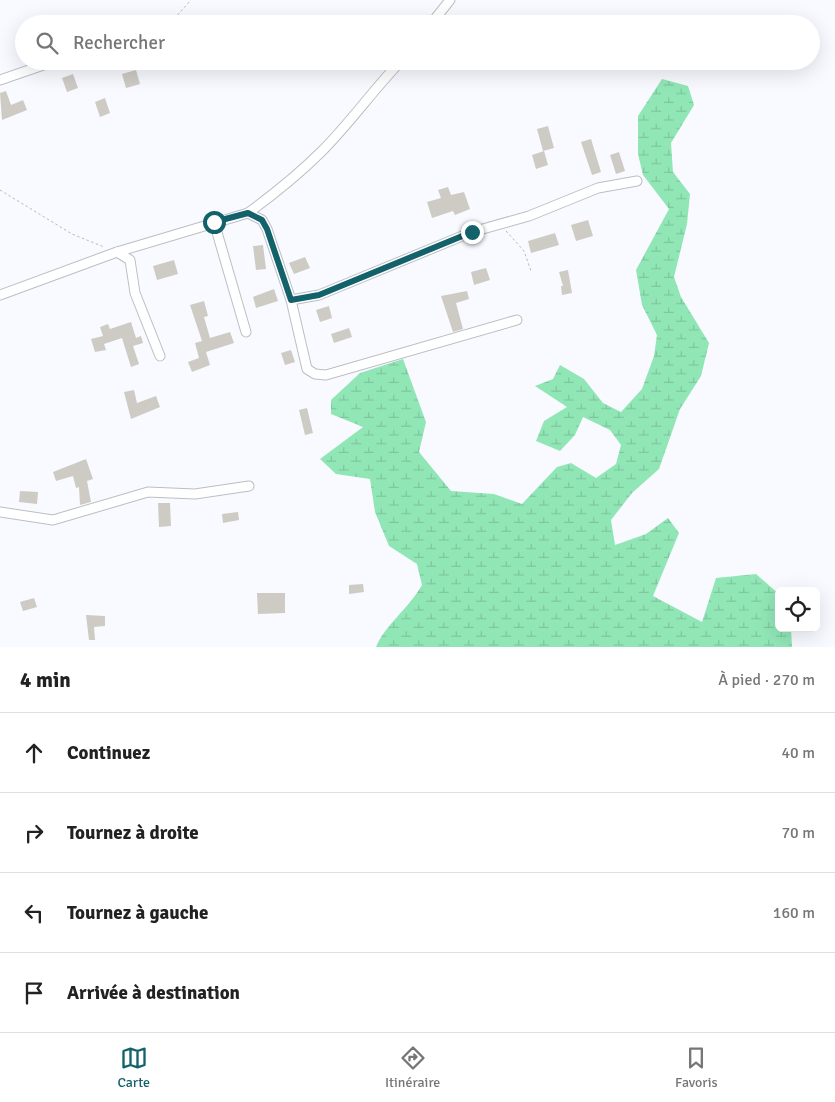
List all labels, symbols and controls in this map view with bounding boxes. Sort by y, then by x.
search box [15,15,820,70]
icon: search [33,29,61,57]
text: Rechercher [73,31,165,55]
route start [203,211,226,234]
route end [461,221,484,244]
map controls [775,587,820,632]
button: locate [775,587,820,632]
text: 4 min [20,667,71,693]
text: À pied · 270 m [718,670,815,690]
icon: ahead [20,739,48,767]
text: Continuez [67,741,150,765]
text: 40 m [781,743,815,763]
icon: right [20,819,48,847]
text: Tournez à droite [67,821,199,845]
text: 70 m [781,823,815,843]
icon: left [20,899,48,927]
text: Tournez à gauche [67,901,208,925]
text: 160 m [773,903,815,923]
icon: arrive [20,979,48,1007]
text: Arrivée à destination [67,981,240,1005]
tab: Carte [117,1044,150,1091]
tab: Itinéraire [385,1044,440,1091]
tab: Favoris [675,1044,718,1091]

